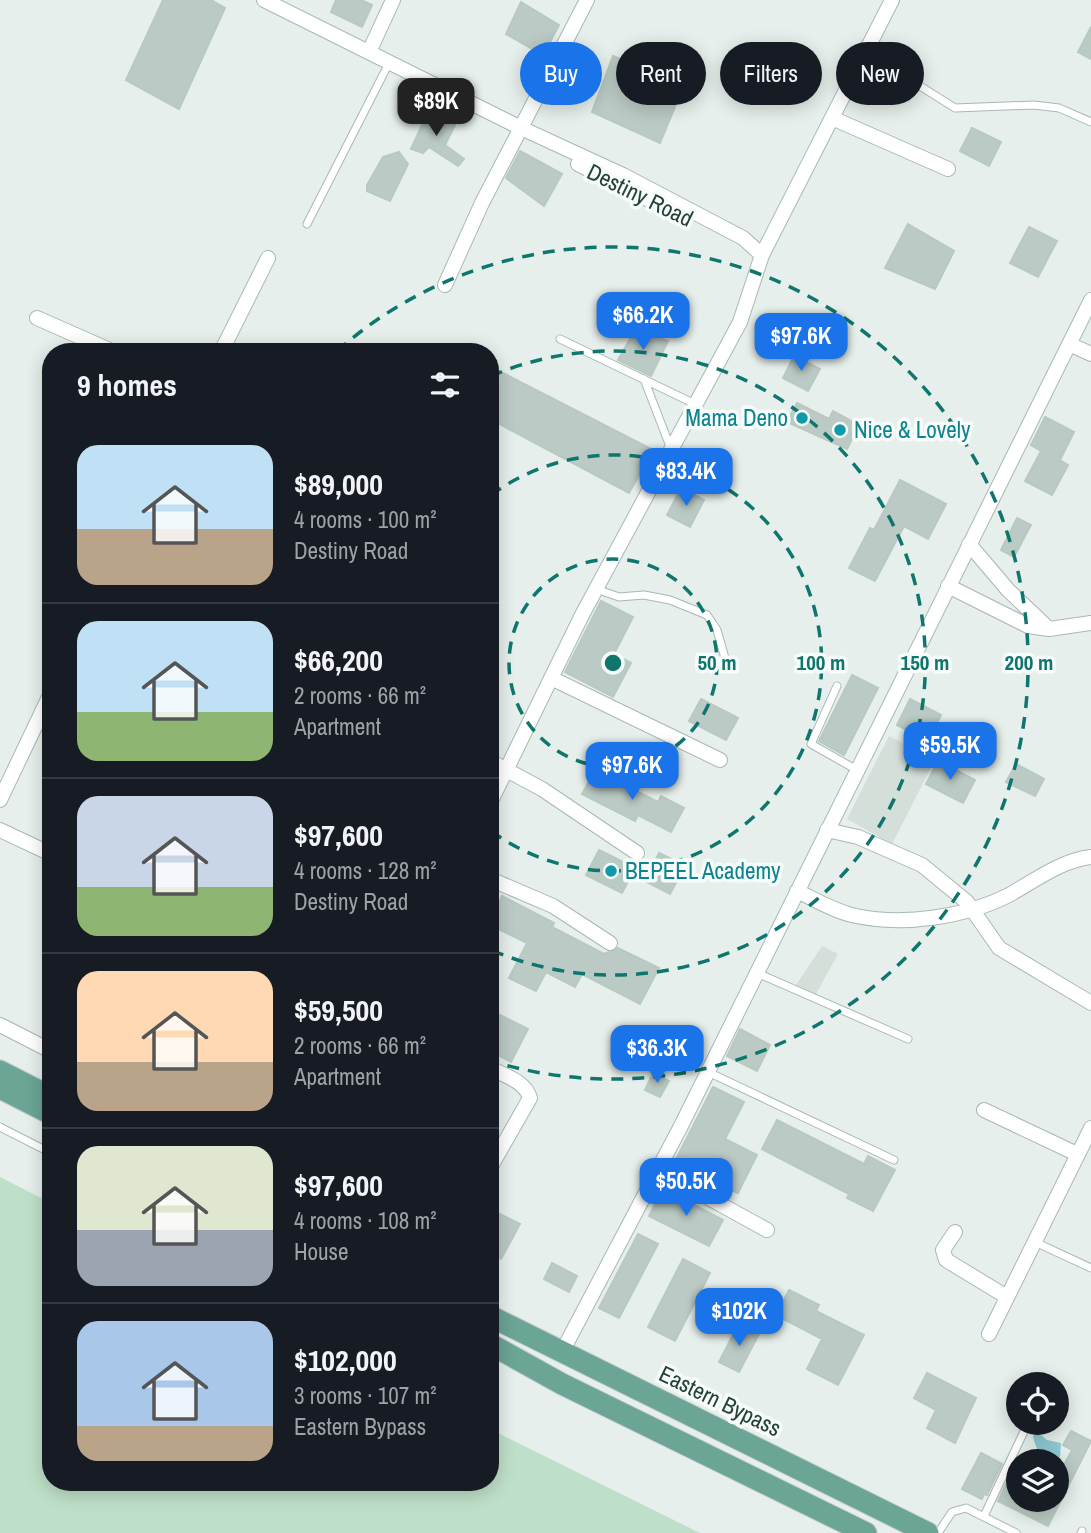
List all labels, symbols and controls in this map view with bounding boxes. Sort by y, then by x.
chip: Buy [520,42,602,105]
chip: Rent [616,42,706,105]
chip: Filters [720,42,822,105]
chip: New [836,42,924,105]
pin: $89K [395,78,477,138]
text: $89K [413,85,459,116]
street label: Destiny Road [582,156,698,234]
pin: $66.2K [586,292,700,352]
text: $66.2K [613,299,673,330]
pin: $97.6K [744,314,858,373]
text: $97.6K [771,320,831,351]
text: 9 homes [77,365,177,405]
icon: filters [426,366,464,404]
place label: Mama Deno [685,402,788,433]
marker: Mama Deno [794,410,810,426]
place label: Nice & Lovely [854,414,971,445]
marker: Nice & Lovely [832,422,848,438]
pin: $83.4K [629,448,743,508]
text: $83.4K [656,455,716,486]
text: $89,000 [294,464,383,504]
icon: home [133,473,217,557]
text: 4 rooms · 100 m² [294,504,437,535]
text: Destiny Road [294,535,408,566]
text: $66,200 [294,640,383,680]
text: 50 m [697,648,737,677]
text: 100 m [797,648,845,677]
text: 150 m [901,648,949,677]
text: 200 m [1005,648,1053,677]
icon: home [133,649,217,733]
centre of rings [601,651,625,675]
text: 2 rooms · 66 m² [294,680,426,711]
text: Apartment [294,711,381,742]
pin: $59.5K [893,722,1007,782]
text: $59.5K [920,729,980,760]
pin: $97.6K [575,742,689,802]
text: $97.6K [602,749,662,780]
text: $97,600 [294,815,383,855]
icon: home [133,824,217,908]
text: 4 rooms · 128 m² [294,855,437,886]
place label: BEPEEL Academy [625,855,781,886]
marker: BEPEEL Academy [603,863,619,879]
text: Destiny Road [294,886,408,917]
text: $59,500 [294,990,383,1030]
icon: home [133,999,217,1083]
pin: $36.3K [600,1026,714,1085]
text: 2 rooms · 66 m² [294,1030,426,1061]
text: $36.3K [627,1032,687,1063]
text: Apartment [294,1061,381,1092]
pin: $50.5K [629,1158,743,1218]
text: $97,600 [294,1165,383,1205]
text: $50.5K [656,1165,716,1196]
icon: home [133,1174,217,1258]
text: 4 rooms · 108 m² [294,1205,437,1236]
text: House [294,1236,349,1267]
pin: $102K [690,1288,788,1348]
text: $102K [711,1295,767,1326]
text: $102,000 [294,1340,397,1380]
icon: home [133,1349,217,1433]
street label: Eastern Bypass [654,1358,786,1443]
map controls [1006,1372,1069,1512]
button: locate [1006,1372,1069,1435]
text: 3 rooms · 107 m² [294,1380,437,1411]
text: Eastern Bypass [294,1411,426,1442]
button: layers [1006,1449,1069,1512]

